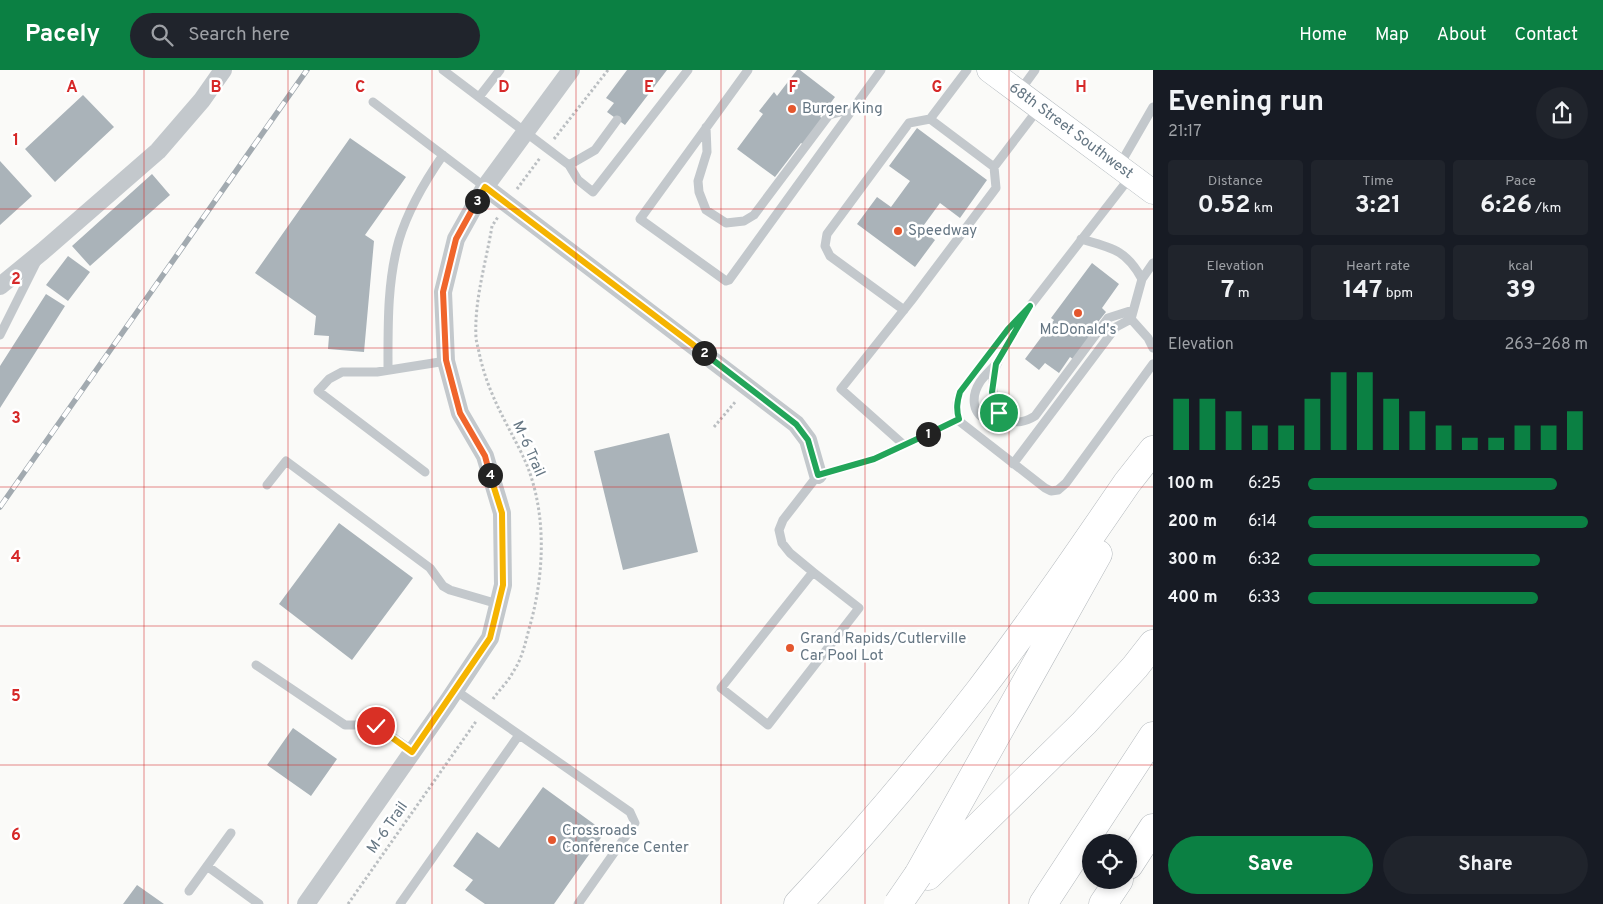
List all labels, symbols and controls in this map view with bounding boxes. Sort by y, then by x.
search box [130,13,480,58]
text: Pacely [25,20,100,50]
icon: search [148,21,176,49]
text: Search here [188,23,290,47]
text: Home [1299,24,1347,47]
text: Map [1375,24,1409,47]
text: About [1437,24,1486,47]
text: Contact [1514,24,1578,47]
text: A [66,78,78,98]
text: B [210,78,222,98]
text: C [355,78,365,98]
text: D [498,78,510,98]
text: E [644,78,654,98]
text: F [788,78,798,98]
text: G [932,78,942,98]
street label: 68th Street Southwest [1005,78,1137,183]
text: H [1075,78,1087,98]
text: Evening run [1168,85,1324,121]
button: share [1536,87,1588,139]
place label: Burger King [802,100,883,119]
marker: Burger King [786,103,798,115]
text: 21:17 [1168,122,1202,142]
text: 1 [13,131,19,151]
text: Distance [1208,173,1263,190]
text: Time [1362,173,1394,190]
text: Pace [1505,173,1536,190]
pin: 3 [464,188,490,214]
text: 0.52 [1197,190,1251,222]
text: 3:21 [1355,190,1401,222]
text: 6:26 [1480,190,1532,222]
text: 3 [473,193,482,210]
text: km [1251,200,1273,217]
text: /km [1532,200,1561,217]
place label: Speedway [908,222,977,241]
marker: Speedway [892,225,904,237]
text: Elevation [1207,258,1264,275]
text: Heart rate [1346,258,1410,275]
text: kcal [1508,258,1533,275]
text: 2 [11,270,21,290]
text: 7 [1221,275,1234,307]
text: 147 [1343,275,1382,307]
text: 39 [1506,275,1536,307]
text: m [1234,285,1250,302]
text: bpm [1382,285,1413,302]
marker: McDonald's [1072,307,1084,319]
place label: McDonald's [1040,321,1116,340]
text: Elevation [1168,335,1234,355]
text: 263–268 m [1505,335,1588,355]
pin: 2 [692,340,716,366]
text: 2 [700,345,709,362]
pin [978,392,1020,434]
icon: arrive [985,399,1013,427]
text: 3 [11,409,21,429]
street label: M-6 Trail [507,418,549,480]
pin: 1 [916,422,940,446]
text: 1 [926,426,931,443]
pin: 4 [478,462,502,488]
text: 4 [486,467,495,484]
text: 100 m [1168,474,1214,494]
text: 6:25 [1248,474,1281,494]
text: 200 m [1168,512,1217,532]
text: 6:14 [1248,512,1277,532]
text: 4 [11,548,21,568]
text: 300 m [1168,550,1216,570]
text: 6:32 [1248,550,1280,570]
text: 400 m [1168,588,1217,608]
text: 6:33 [1248,588,1280,608]
place label: Grand Rapids/Cutlerville Car Pool Lot [800,630,966,666]
marker: Grand Rapids/Cutlerville Car Pool Lot [784,642,796,654]
text: 5 [11,687,21,707]
pin [355,705,397,747]
icon: check [362,712,390,740]
street label: M-6 Trail [363,798,413,858]
place label: Crossroads Conference Center [562,822,689,858]
text: 6 [11,826,21,846]
marker: Crossroads Conference Center [546,834,558,846]
map controls [1082,834,1137,889]
button: locate [1082,834,1137,889]
button: Save [1168,836,1373,894]
button: Share [1383,836,1588,894]

